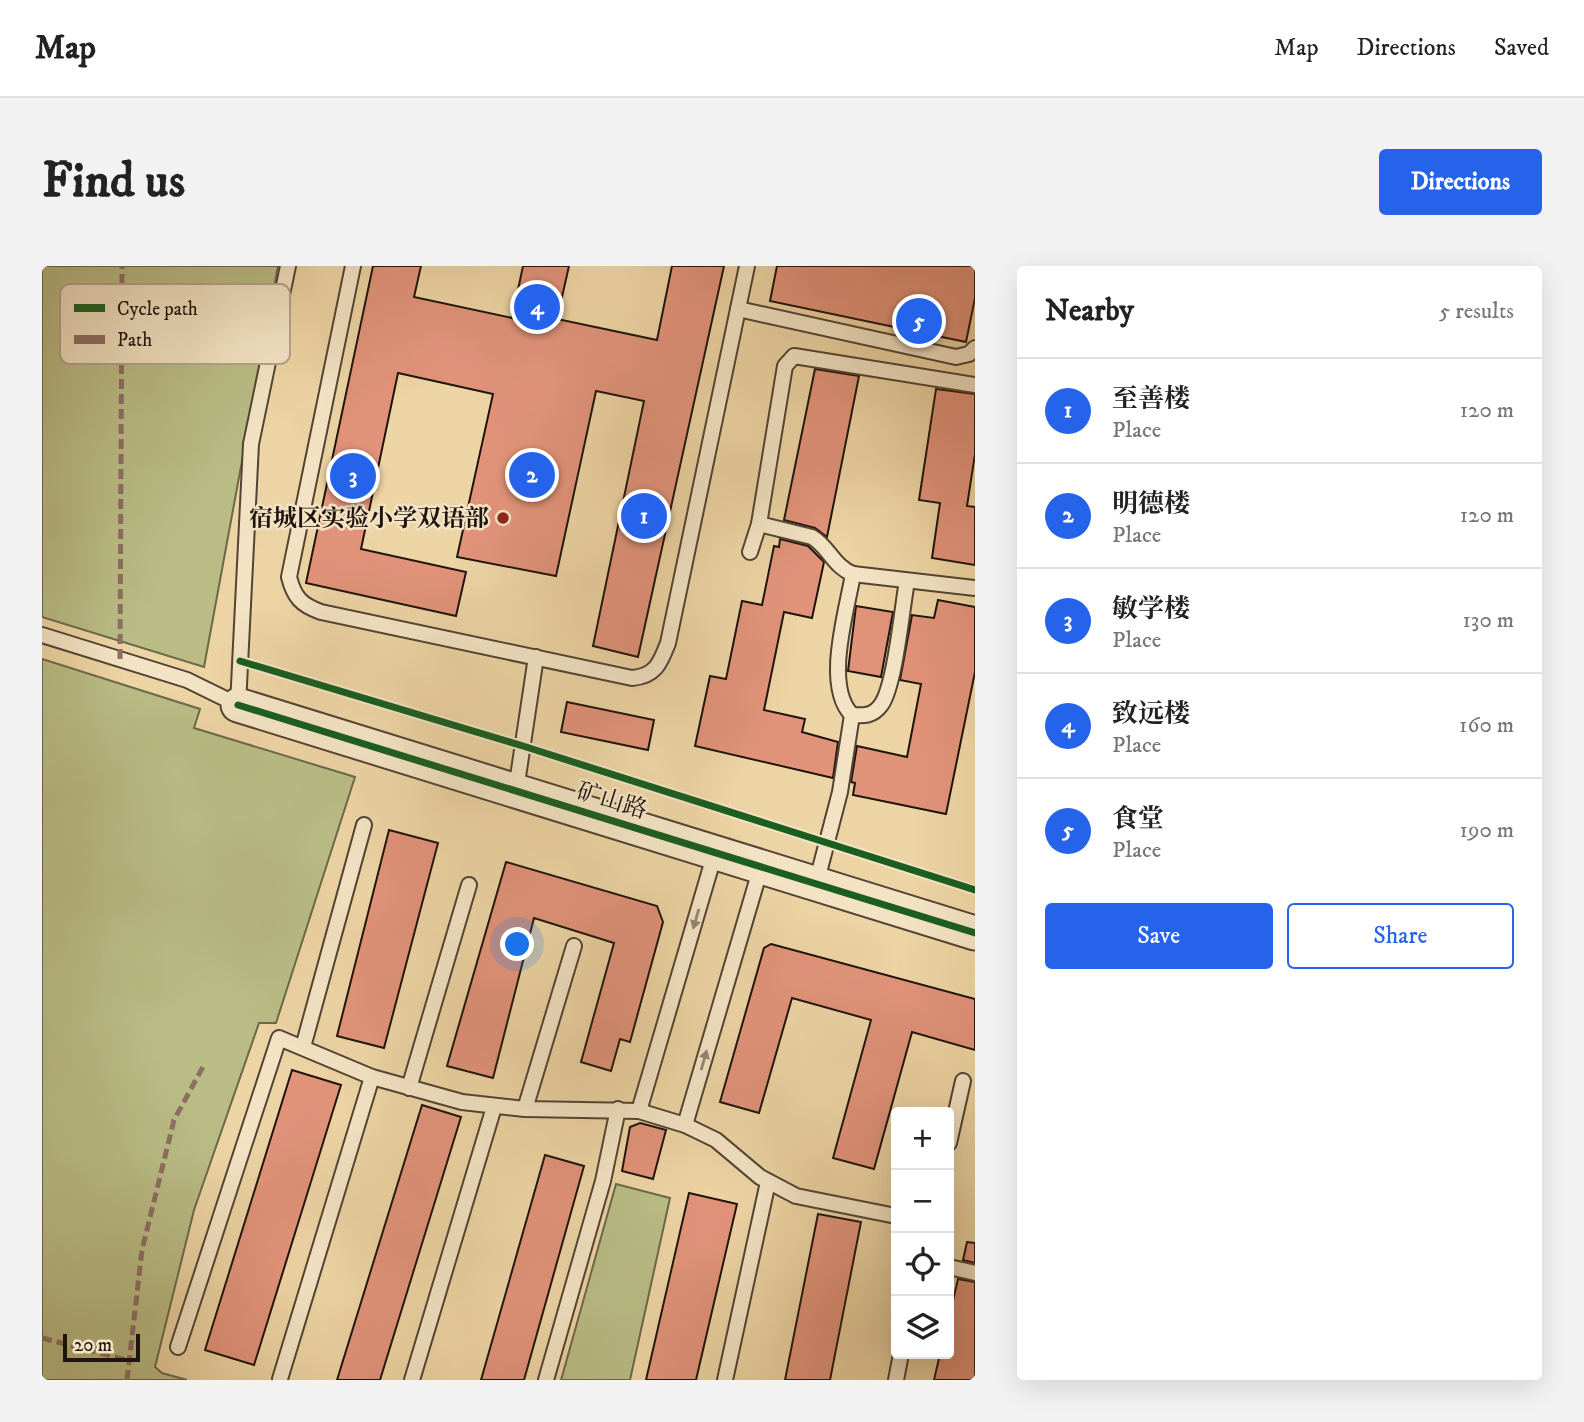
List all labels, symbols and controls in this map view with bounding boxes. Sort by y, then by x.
text: Map [35,28,96,69]
text: Map [1274,33,1319,63]
text: Directions [1357,33,1456,63]
text: Saved [1494,33,1549,63]
button: Directions [1379,149,1542,215]
text: Find us [42,151,185,213]
pin: 4 [514,281,560,333]
legend [60,284,290,364]
text: Nearby [1045,293,1134,330]
pin: 5 [896,295,942,347]
text: 5 results [1439,297,1514,326]
text: Cycle path [117,298,198,321]
text: Path [117,329,152,352]
text: 至善楼 [1112,383,1190,416]
text: 1 [1064,396,1072,425]
text: 120 m [1460,396,1514,425]
text: Place [1112,416,1161,445]
pin: 2 [509,449,555,501]
pin: 3 [330,450,376,502]
text: 明德楼 [1112,488,1190,521]
pin: 1 [621,490,667,542]
text: 2 [1062,501,1074,530]
text: 120 m [1460,501,1514,530]
place label: 宿城区实验小学双语部 [249,504,489,534]
marker: 宿城区实验小学双语部 [495,510,511,526]
text: Place [1112,521,1161,550]
text: 敏学楼 [1112,593,1190,626]
text: 3 [1064,606,1072,635]
text: 130 m [1462,606,1514,635]
text: Place [1112,626,1161,655]
text: 致远楼 [1112,698,1190,731]
text: 4 [1061,711,1075,740]
text: 160 m [1459,711,1514,740]
text: Place [1112,731,1161,760]
street label: 矿山路 [573,776,651,826]
text: 食堂 [1112,803,1164,836]
text: 5 [1062,816,1074,845]
text: 190 m [1460,816,1514,845]
text: Place [1112,836,1161,865]
button: Save [1045,903,1273,969]
button: Share [1287,903,1514,969]
one-way arrow [691,908,701,929]
your location [500,927,534,961]
one-way arrow [700,1049,710,1070]
map controls [891,1107,954,1359]
button: + [891,1107,954,1170]
button: − [891,1170,954,1233]
button: locate [891,1233,954,1296]
button: layers [891,1296,954,1359]
scale bar [63,1331,140,1363]
text: 20 m [74,1334,112,1357]

